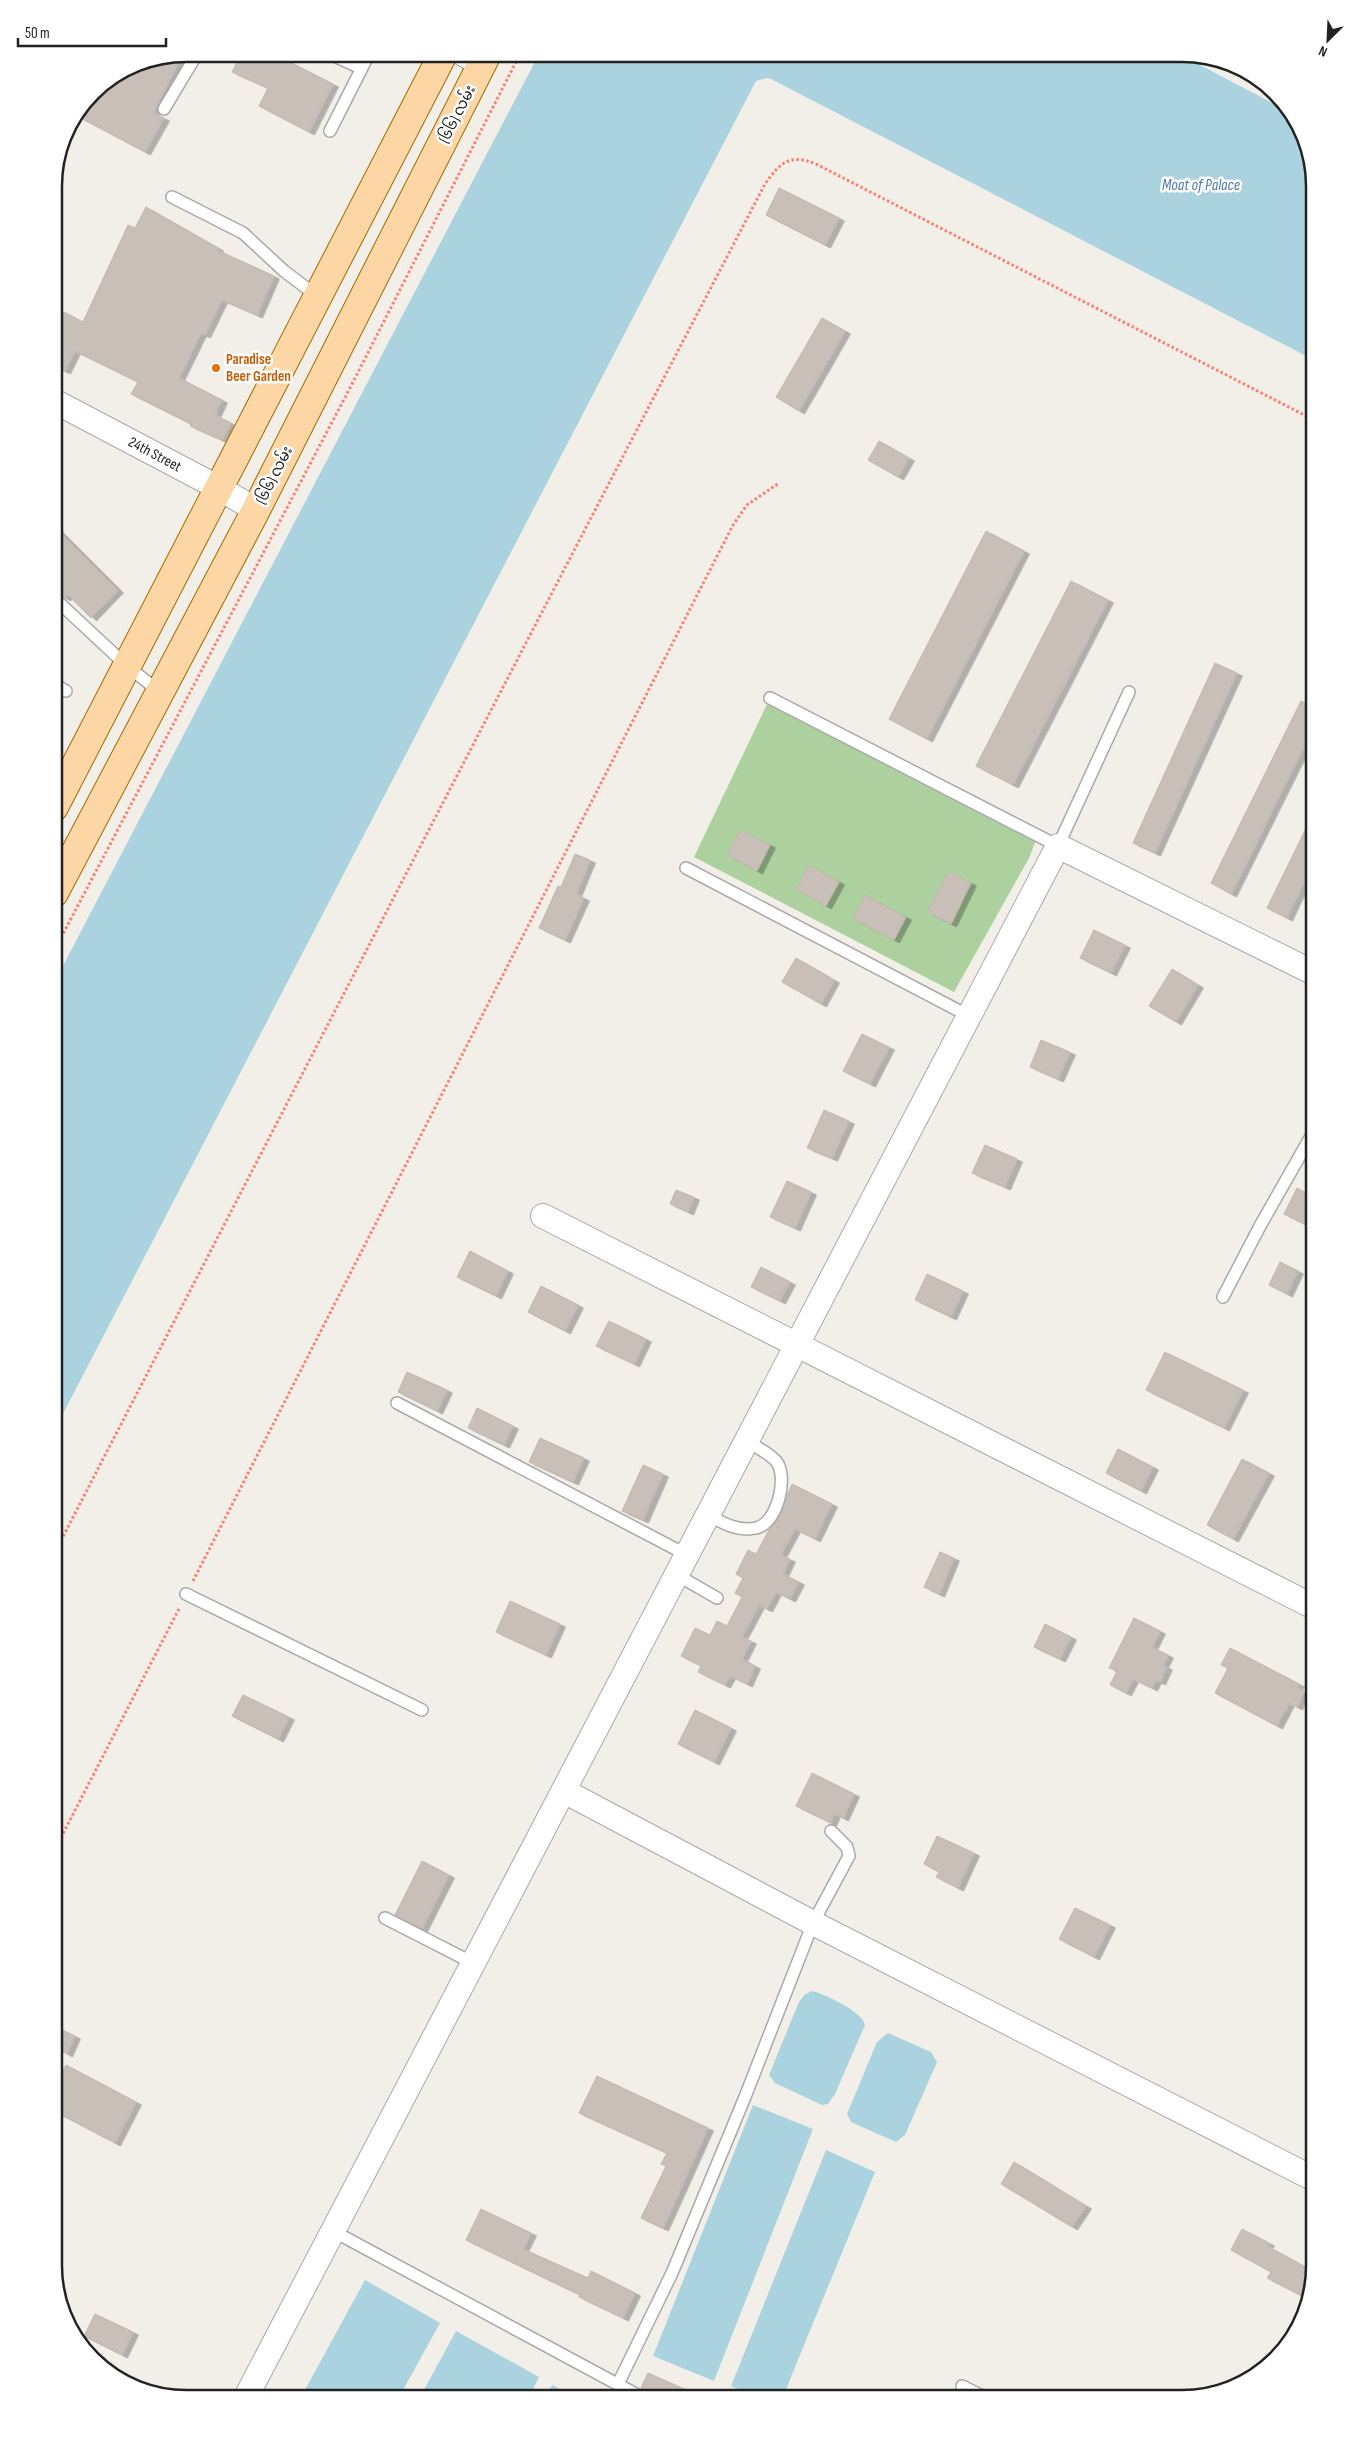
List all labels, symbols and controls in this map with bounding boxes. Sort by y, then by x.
scale bar [18,15,165,47]
north arrow [1303,15,1353,65]
text: 50 m [25,24,50,43]
text: N [1316,42,1330,61]
street label: (၆၆) လမ်း [434,82,480,146]
water label: Moat of Palace [1162,176,1240,195]
place label: Paradise Beer Garden [226,350,291,386]
marker: Paradise Beer Garden [210,362,222,374]
street label: 24th Street [125,433,185,477]
street label: (၆၆) လမ်း [251,443,297,507]

